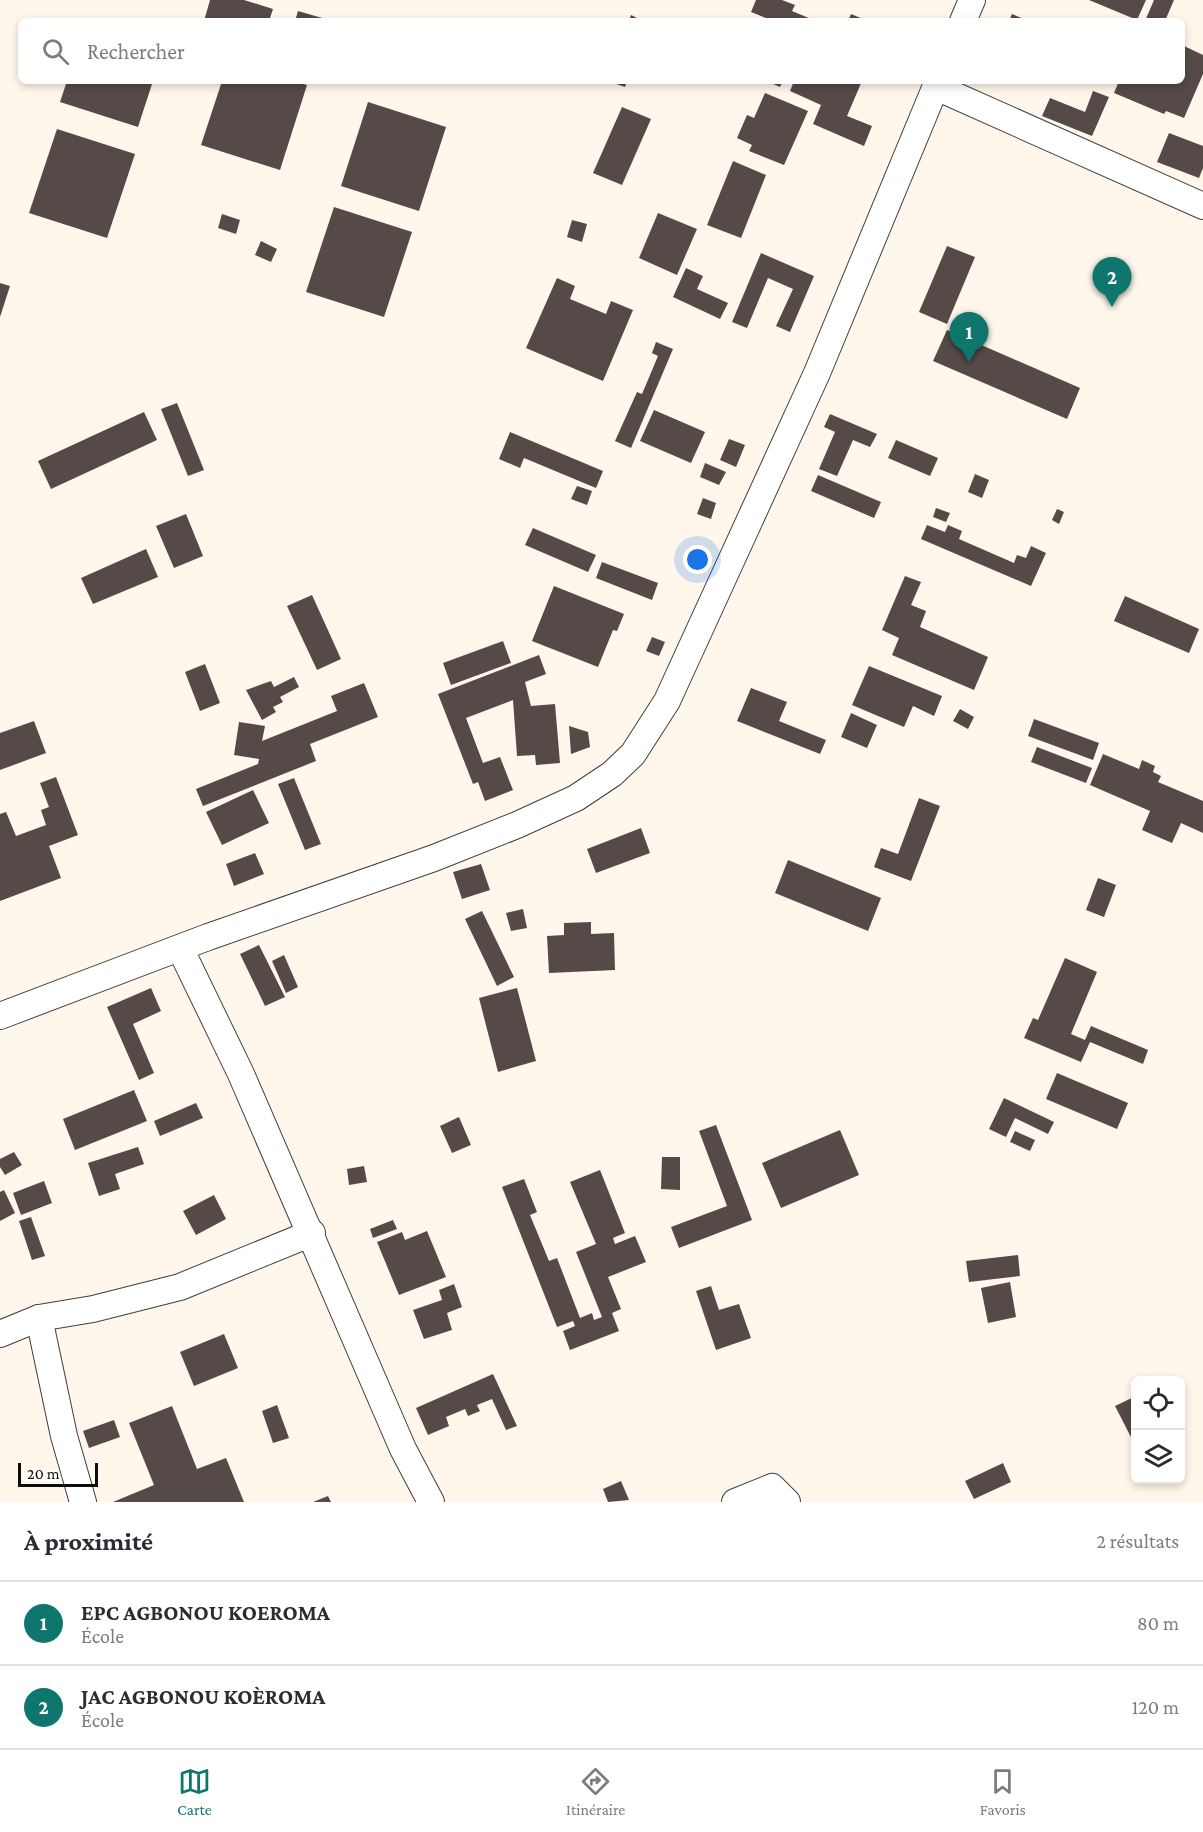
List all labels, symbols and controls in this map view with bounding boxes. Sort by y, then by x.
search box [18,18,1185,84]
icon: search [39,35,72,68]
text: Rechercher [87,39,185,64]
pin: 2 [1092,258,1132,307]
pin: 1 [950,312,988,362]
your location [683,545,712,574]
map controls [1131,1376,1185,1484]
button: locate [1131,1376,1185,1430]
button: layers [1131,1430,1185,1484]
scale bar [18,1460,98,1488]
text: 20 m [27,1465,60,1482]
text: À proximité [24,1527,153,1556]
text: 2 résultats [1096,1530,1179,1552]
text: EPC AGBONOU KOEROMA [81,1600,330,1625]
text: 1 [40,1612,47,1634]
text: 80 m [1137,1612,1179,1634]
text: École [81,1625,124,1647]
text: JAC AGBONOU KOÈROMA [81,1684,325,1709]
text: 2 [38,1696,49,1718]
text: 120 m [1132,1696,1179,1718]
text: École [81,1709,124,1731]
tab: Carte [177,1765,212,1818]
tab: Itinéraire [566,1765,625,1818]
tab: Favoris [980,1765,1026,1818]

